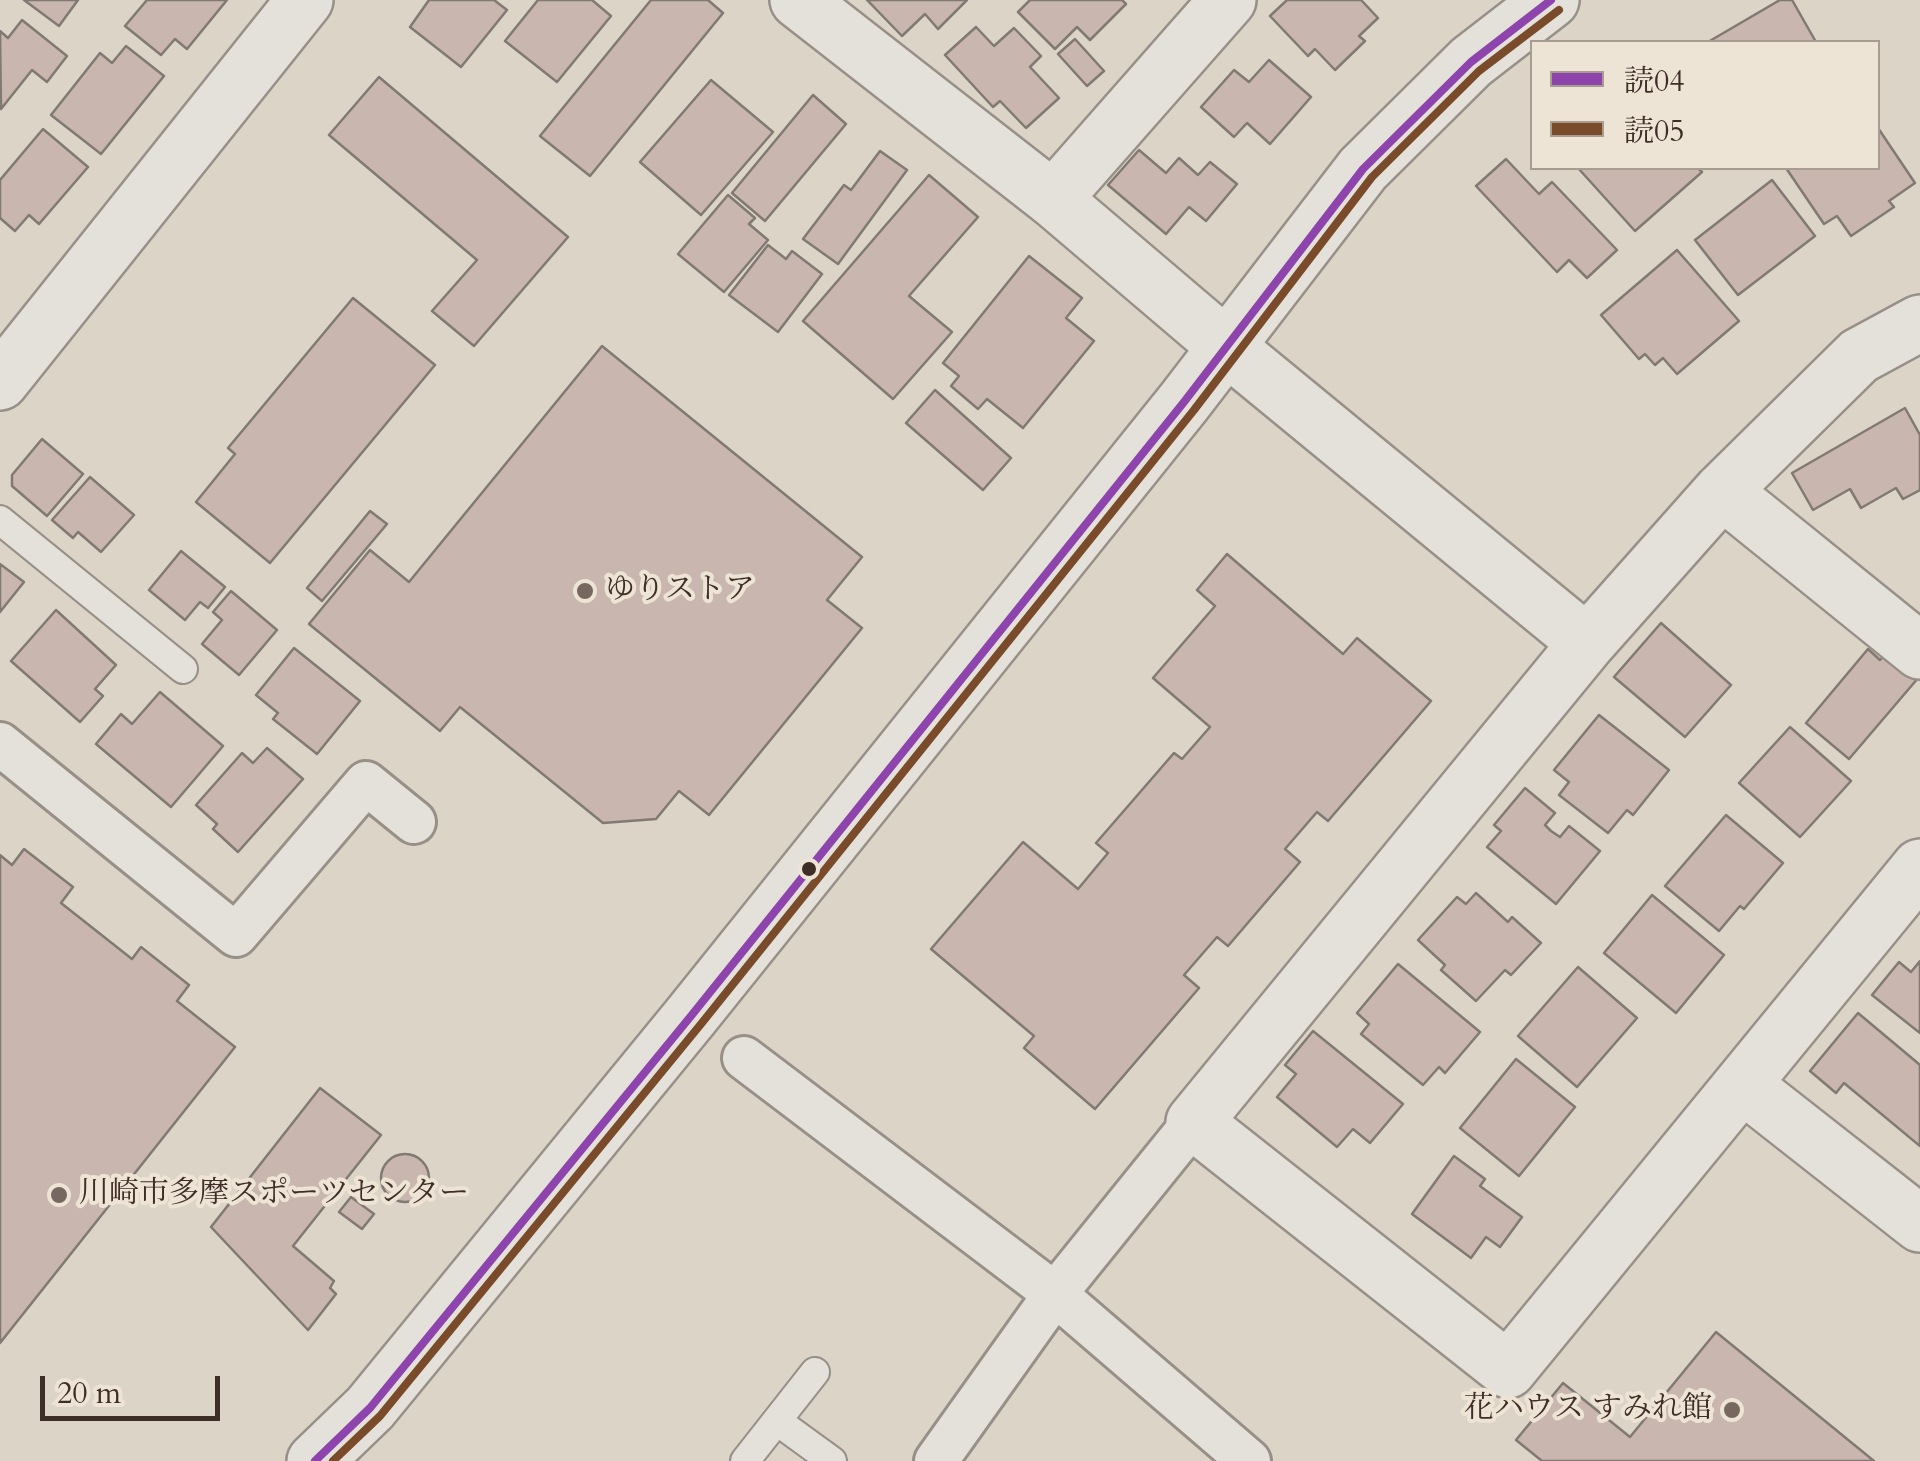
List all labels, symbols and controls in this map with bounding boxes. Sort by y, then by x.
legend [1530,40,1880,170]
text: 読04 [1624,61,1685,102]
text: 読05 [1624,111,1685,152]
place label: ゆりストア [605,573,755,609]
marker: ゆりストア [574,580,596,602]
unlabelled marker [799,859,819,879]
place label: 川崎市多摩スポーツセンター [79,1177,469,1213]
marker: 川崎市多摩スポーツセンター [48,1184,70,1206]
scale bar [45,1356,225,1418]
text: 20 m [57,1373,121,1414]
place label: 花ハウス すみれ館 [1464,1392,1712,1428]
marker: 花ハウス すみれ館 [1721,1399,1743,1421]

